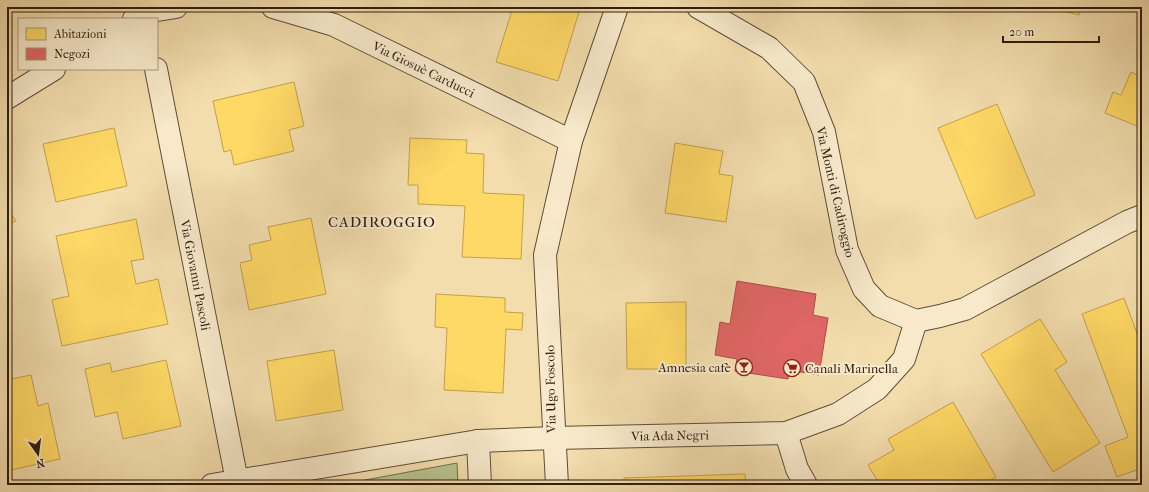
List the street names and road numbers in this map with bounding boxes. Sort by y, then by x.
street label: Via Giosuè Carducci [369,38,477,101]
street label: Via Monti di Cadiroggio [813,124,858,259]
street label: Via Giovanni Pascoli [177,217,214,332]
street label: Via Ugo Foscolo [542,344,559,434]
street label: Via Ada Negri [630,427,709,444]

